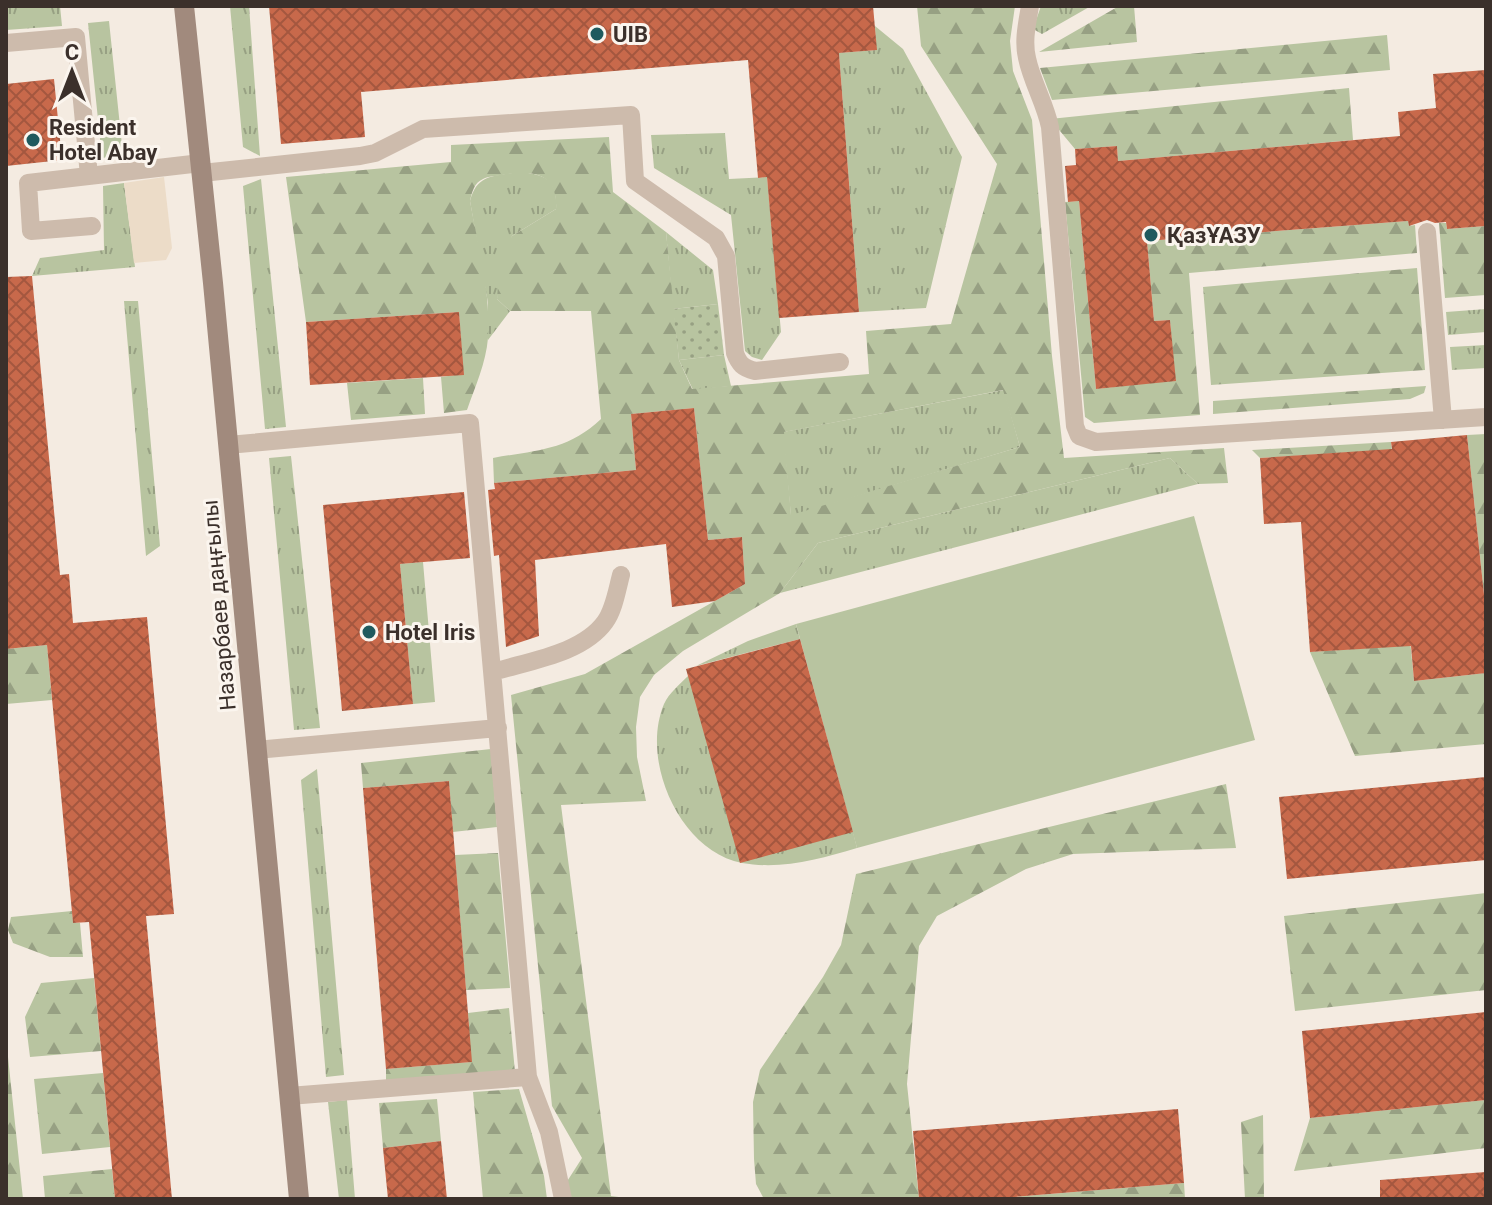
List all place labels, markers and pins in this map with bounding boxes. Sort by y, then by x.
place label: UIB [613,22,648,47]
marker: UIB [588,25,606,43]
place label: Resident Hotel Abay [49,115,158,165]
marker: Resident Hotel Abay [24,131,42,149]
place label: ҚазҰАЗУ [1167,223,1261,248]
marker: ҚазҰАЗУ [1142,226,1160,244]
place label: Hotel Iris [385,620,475,645]
marker: Hotel Iris [360,623,378,641]

